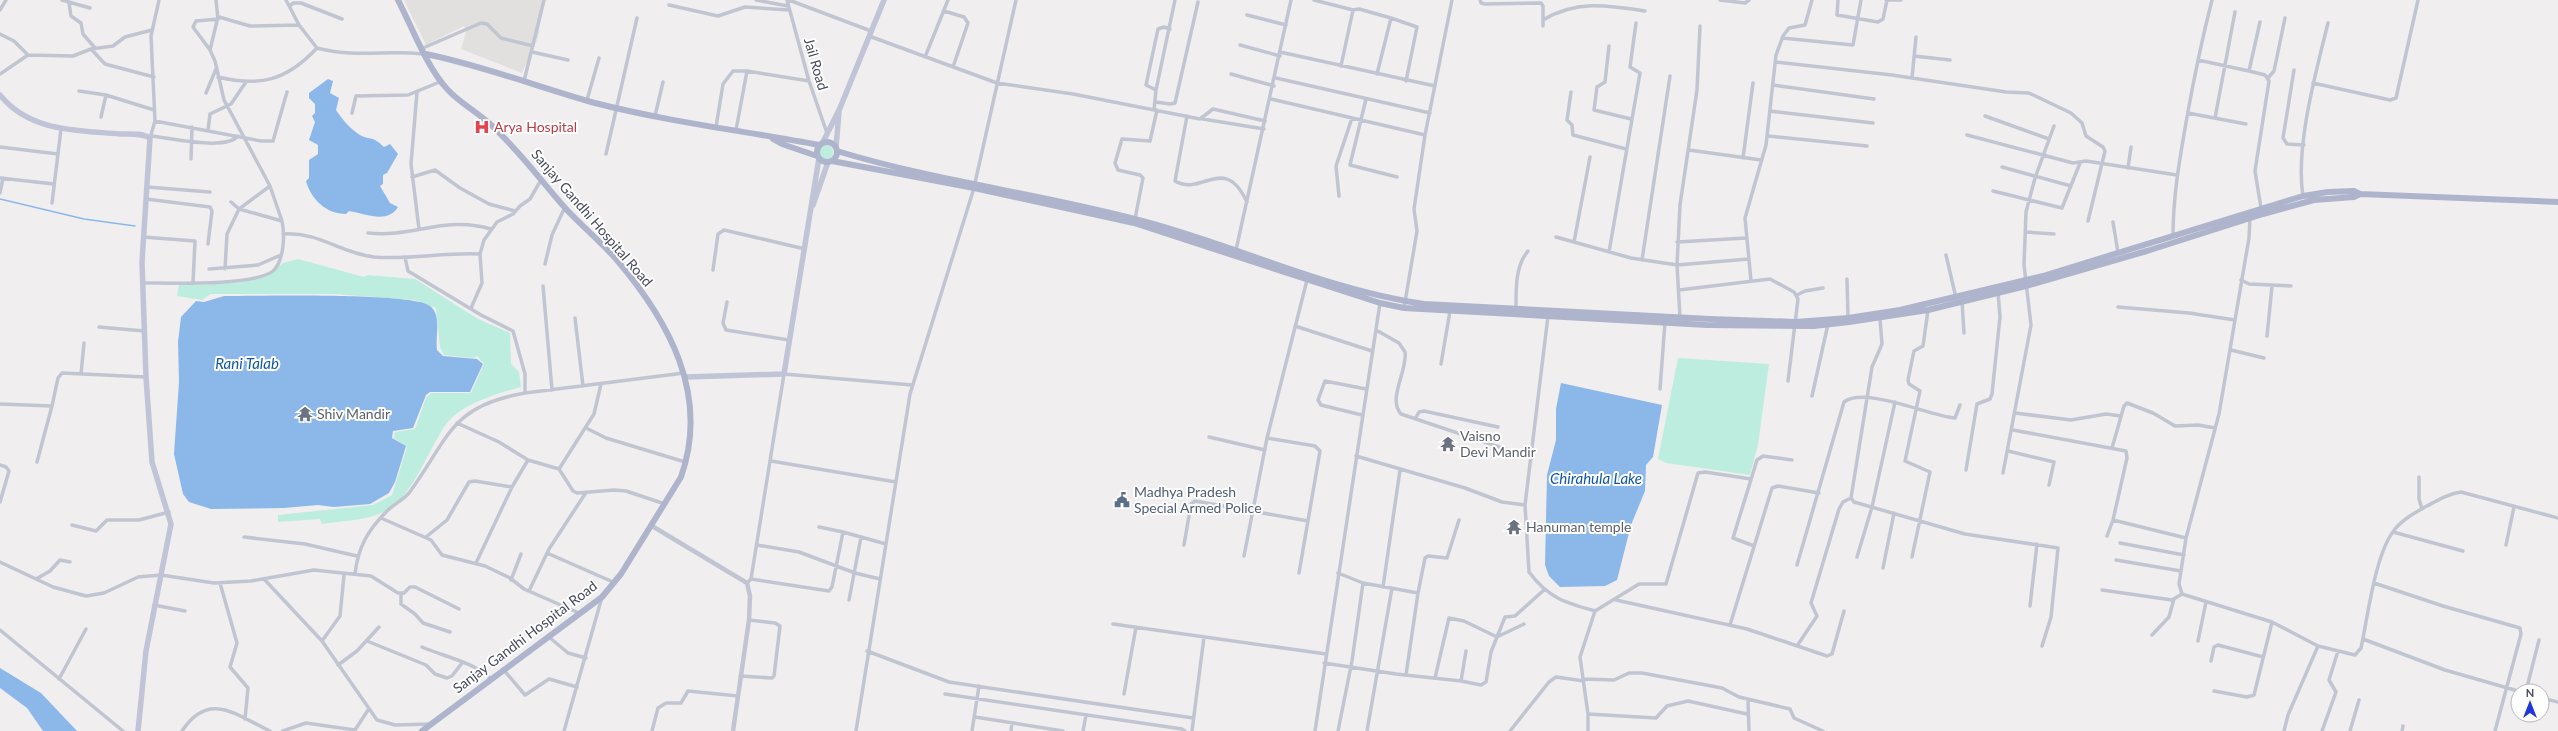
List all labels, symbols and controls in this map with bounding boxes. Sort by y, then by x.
street label: Jail Road [801,36,832,92]
hospital icon: Arya Hospital [473,118,491,136]
place label: Arya Hospital [494,118,577,135]
street label: Sanjay Gandhi Hospital Road [528,146,657,290]
water label: Rani Talab [215,354,279,372]
temple icon: Shiv Mandir [296,405,314,423]
place label: Shiv Mandir [317,405,390,422]
place label: Vaisno Devi Mandir [1460,427,1536,460]
temple icon: Vaisno Devi Mandir [1439,435,1457,453]
water label: Chirahula Lake [1550,469,1642,487]
place label: Madhya Pradesh Special Armed Police [1134,483,1262,516]
public building icon: Madhya Pradesh Special Armed Police [1113,491,1131,509]
temple icon: Hanuman temple [1505,518,1523,536]
place label: Hanuman temple [1526,518,1631,535]
street label: Sanjay Gandhi Hospital Road [449,577,600,696]
north arrow [2510,683,2550,723]
text: N [2526,686,2534,699]

